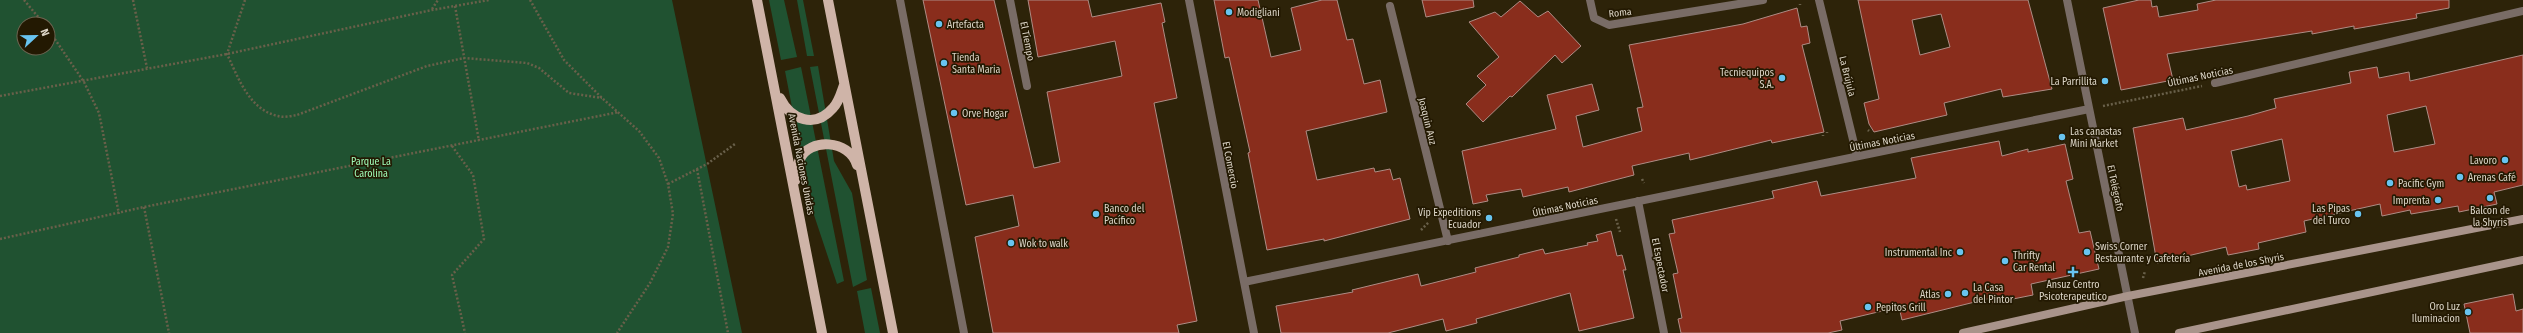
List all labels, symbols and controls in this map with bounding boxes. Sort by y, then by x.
street label: Roma [1608,6,1632,20]
marker: Modigliani [1224,7,1234,17]
place label: Modigliani [1237,7,1280,19]
north arrow [16,16,56,56]
marker: Artefacta [934,19,944,29]
place label: Artefacta [947,19,984,31]
street label: El Tiempo [1017,20,1037,62]
text: N [38,27,52,38]
place label: Tienda Santa Maria [952,52,1001,76]
street label: La Brújula [1836,55,1859,98]
marker: Tienda Santa Maria [939,58,949,68]
street label: Últimas Noticias [2166,62,2234,90]
place label: Tecniequipos S.A. [1720,67,1774,91]
marker: Tecniequipos S.A. [1777,73,1787,83]
place label: La Parrillita [2050,76,2097,88]
marker: La Parrillita [2100,76,2110,86]
street label: Joaquin Auz [1415,97,1439,146]
marker: Orve Hogar [949,108,959,118]
place label: Orve Hogar [962,108,1008,120]
street label: Avenida Naciones Unidas [785,112,817,216]
place label: Las canastas Mini Market [2070,126,2122,150]
street label: Últimas Noticias [1848,128,1916,154]
marker: Las canastas Mini Market [2057,132,2067,142]
street label: El Comercio [1220,141,1240,190]
place label: Lavoro [2470,155,2497,167]
marker: Lavoro [2500,155,2510,165]
park label: Parque La Carolina [351,156,391,180]
street label: El Telégrafo [2104,164,2126,213]
marker: Arenas Café [2455,172,2465,182]
place label: Arenas Café [2468,172,2516,184]
marker: Pacific Gym [2385,178,2395,188]
place label: Pacific Gym [2398,178,2444,190]
street label: Últimas Noticias [1531,192,1599,220]
marker: Balcon de la Shyris [2485,193,2495,203]
place label: Imprenta [2393,195,2430,207]
marker: Imprenta [2433,195,2443,205]
place label: Banco del Pacífico [1104,203,1145,227]
place label: Las Pipas del Turco [2312,203,2350,227]
place label: Balcon de la Shyris [2470,205,2510,229]
place label: Vip Expeditions Ecuador [1418,207,1482,231]
marker: Banco del Pacífico [1091,209,1101,219]
marker: Las Pipas del Turco [2353,209,2363,219]
marker: Vip Expeditions Ecuador [1484,213,1494,223]
street label: El Espectador [1649,237,1671,294]
marker: Wok to walk [1006,238,1016,248]
place label: Wok to walk [1019,238,1068,250]
place label: Swiss Corner Restaurante y Cafetería [2095,241,2190,265]
place label: Instrumental Inc [1885,247,1953,259]
marker: Instrumental Inc [1955,247,1965,257]
marker: Swiss Corner Restaurante y Cafetería [2082,247,2092,257]
place label: Thrifty Car Rental [2013,250,2055,274]
street label: Avenida de los Shyris [2197,251,2285,279]
marker: Thrifty Car Rental [2000,256,2010,266]
marker: Ansuz Centro Psicoterapeutico [2068,267,2078,277]
place label: Ansuz Centro Psicoterapeutico [2039,279,2107,303]
place label: La Casa del Pintor [1973,282,2014,306]
marker: La Casa del Pintor [1960,288,1970,298]
place label: Atlas [1920,289,1940,301]
marker: Atlas [1943,289,1953,299]
place label: Oro Luz Iluminacion [2412,301,2460,325]
marker: Pepitos Grill [1863,302,1873,312]
place label: Pepitos Grill [1876,302,1926,314]
marker: Oro Luz Iluminacion [2463,307,2473,317]

